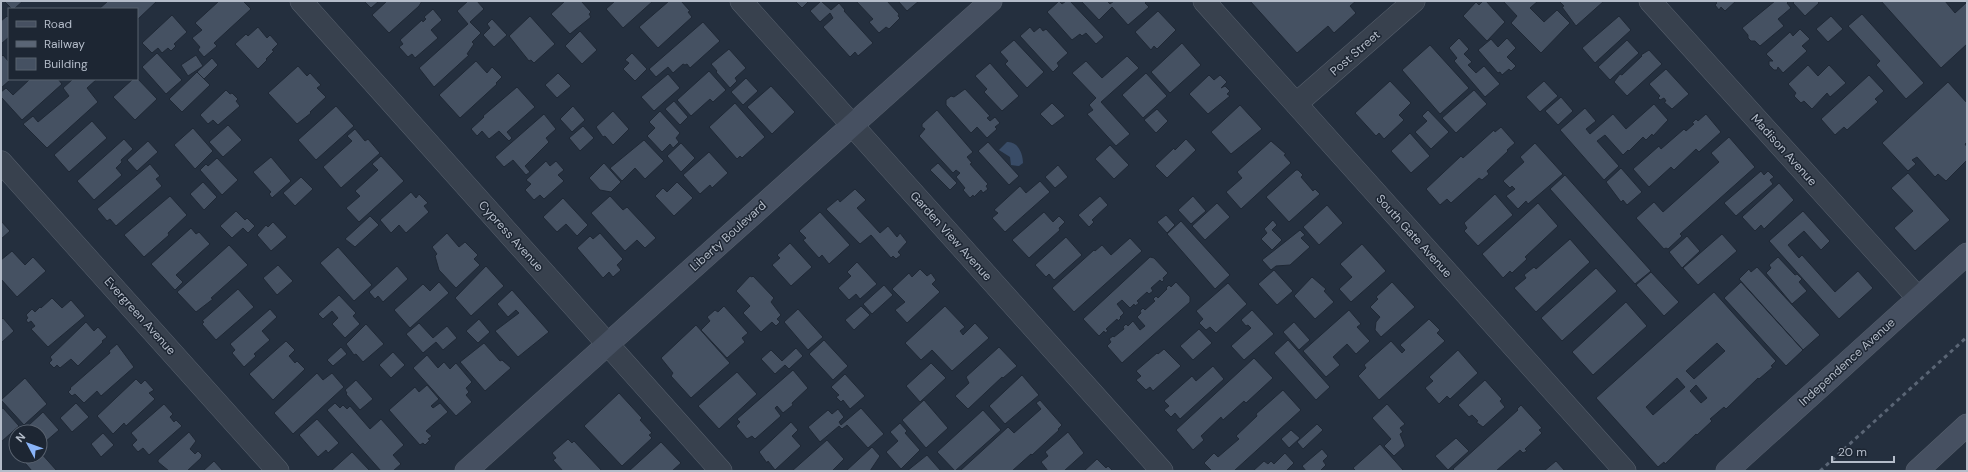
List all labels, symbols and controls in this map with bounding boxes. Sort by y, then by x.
legend [8,8,138,80]
text: Road [44,16,72,32]
street label: Post Street [1327,27,1384,79]
text: Railway [44,36,85,52]
text: Building [44,56,88,72]
street label: Madison Avenue [1748,111,1821,189]
street label: Garden View Avenue [907,188,995,284]
street label: South Gate Avenue [1372,191,1456,281]
street label: Cypress Avenue [475,197,547,275]
street label: Liberty Boulevard [686,197,770,275]
street label: Evergreen Avenue [101,274,179,358]
street label: Independence Avenue [1796,314,1899,409]
north arrow [8,424,48,464]
text: N [13,430,28,445]
scale bar [1832,438,1894,464]
text: 20 m [1838,444,1867,460]

